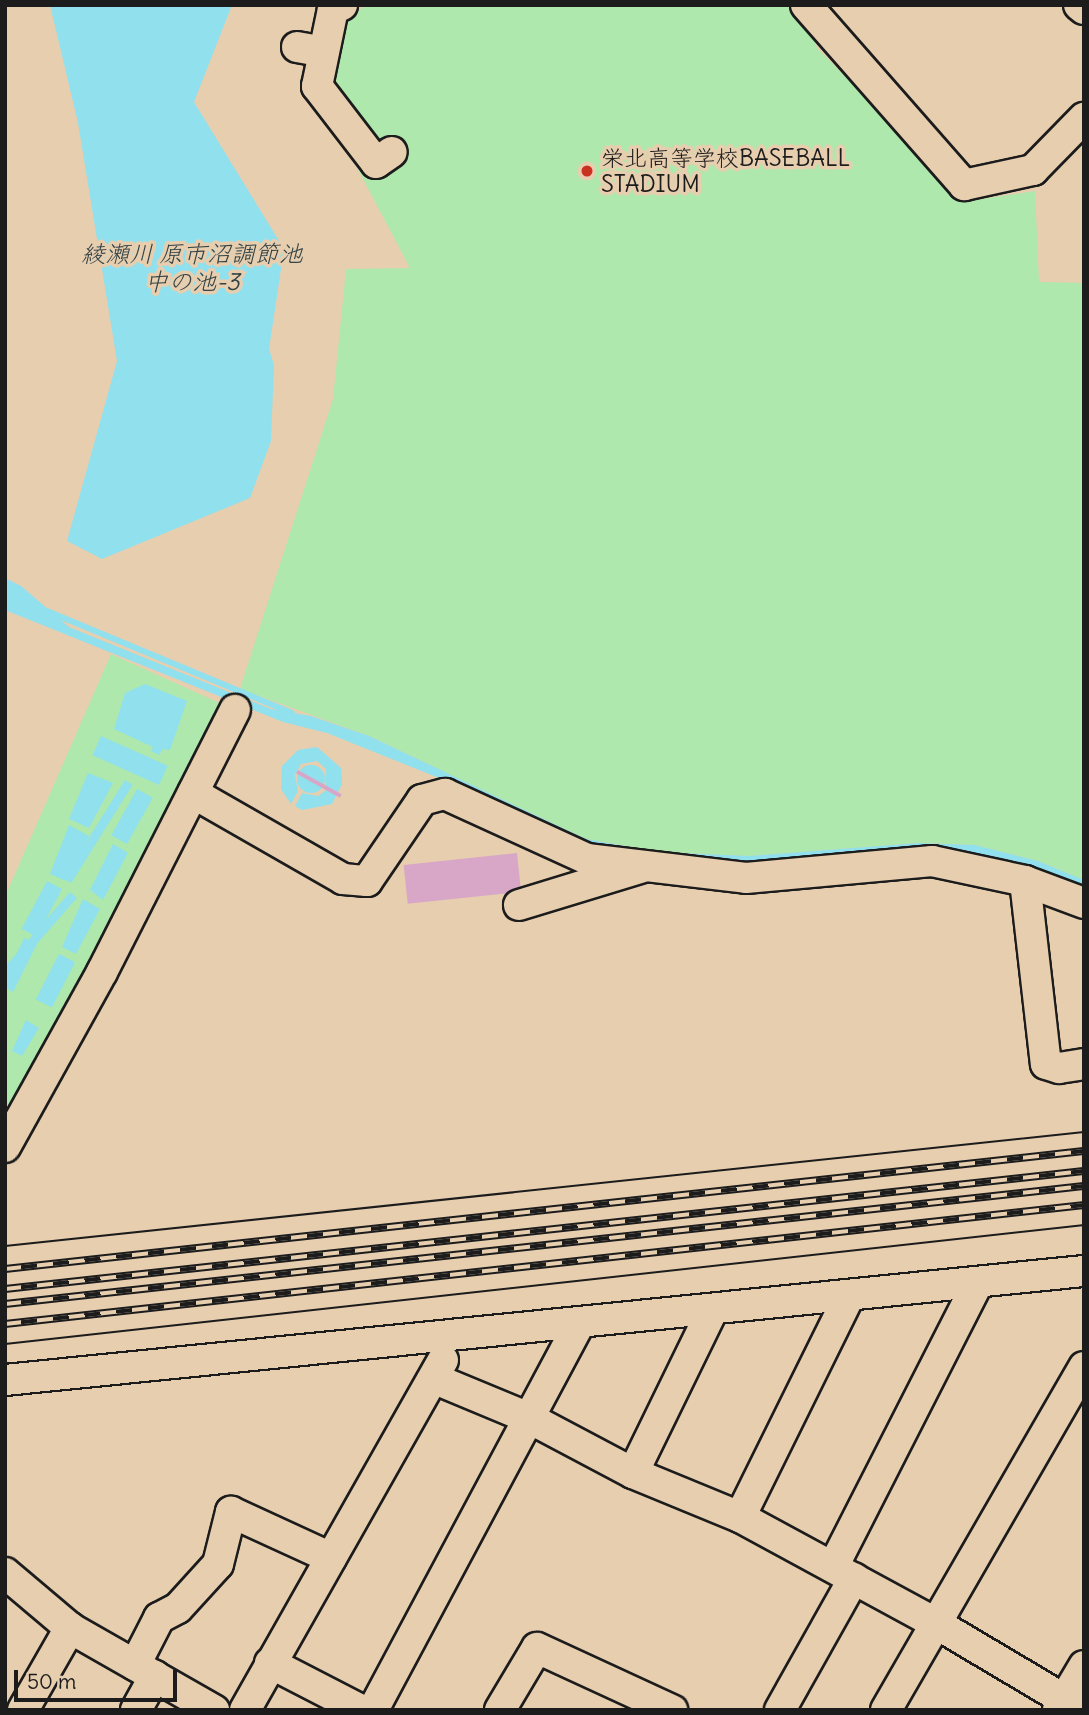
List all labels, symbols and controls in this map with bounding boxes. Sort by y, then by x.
place label: 栄北高等学校BASEBALL STADIUM [601,144,850,198]
marker: 栄北高等学校BASEBALL STADIUM [579,163,595,179]
water label: 綾瀬川 原市沼調節池 中の池-3 [81,240,303,296]
scale bar [18,1656,180,1700]
text: 50 m [27,1668,76,1695]

